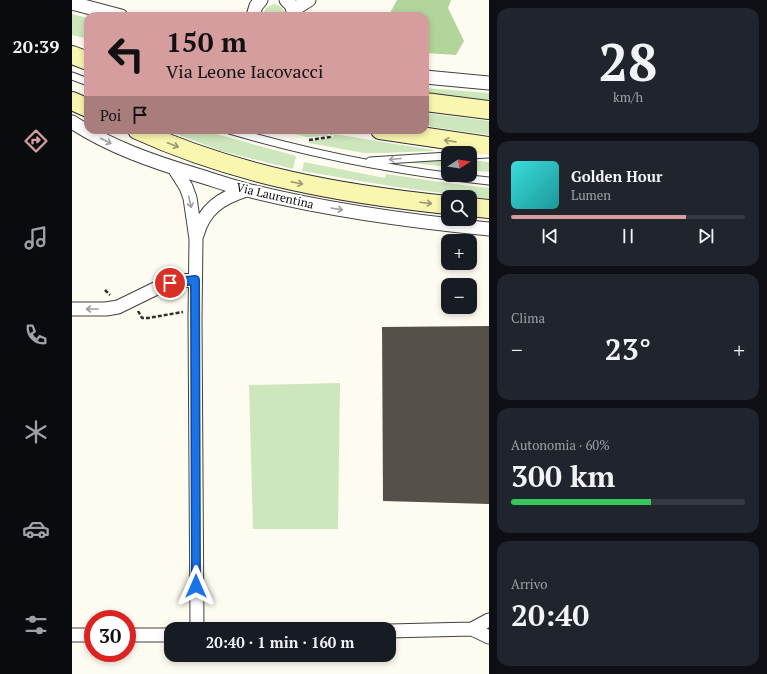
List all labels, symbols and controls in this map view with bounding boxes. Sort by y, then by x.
text: 150 m [166,23,247,60]
text: 28 [599,27,657,96]
icon: left [100,28,152,80]
text: 20:39 [13,34,59,58]
text: Via Leone Iacovacci [166,59,323,83]
text: km/h [613,88,643,106]
icon: arrive [129,104,151,126]
text: Poi [100,105,121,125]
icon: directions [22,127,50,155]
one-way arrow [444,137,457,145]
one-way arrow [100,138,112,145]
one-way arrow [167,142,179,150]
north arrow [441,146,477,182]
map controls [441,146,477,314]
one-way arrow [389,155,402,162]
text: Golden Hour [571,166,663,186]
street label: Via Laurentina [235,179,315,212]
one-way arrow [291,179,304,187]
text: Lumen [571,186,611,204]
button: search [441,190,477,226]
one-way arrow [187,195,195,208]
one-way arrow [419,199,432,207]
one-way arrow [331,206,344,214]
icon: music [22,224,50,252]
icon: previous [539,225,561,247]
icon: pause [617,225,639,247]
icon: next [695,225,717,247]
button: + [441,234,477,270]
pin [153,266,187,300]
icon: arrive [159,272,181,294]
button: − [441,278,477,314]
one-way arrow [86,305,99,313]
text: Clima [511,309,545,327]
icon: phone [22,321,50,349]
text: 23° [605,329,651,369]
text: − [511,335,523,364]
text: + [733,335,745,364]
icon: climate [22,418,50,446]
text: Autonomia · 60% [511,436,610,454]
text: 300 km [511,456,615,496]
icon: car [22,515,50,543]
position arrow [175,565,217,607]
text: Arrivo [511,575,547,593]
text: 20:40 [511,595,589,635]
speed limit sign: 30 [84,610,136,662]
icon: filters [22,611,50,639]
text: 20:40 · 1 min · 160 m [206,632,354,652]

